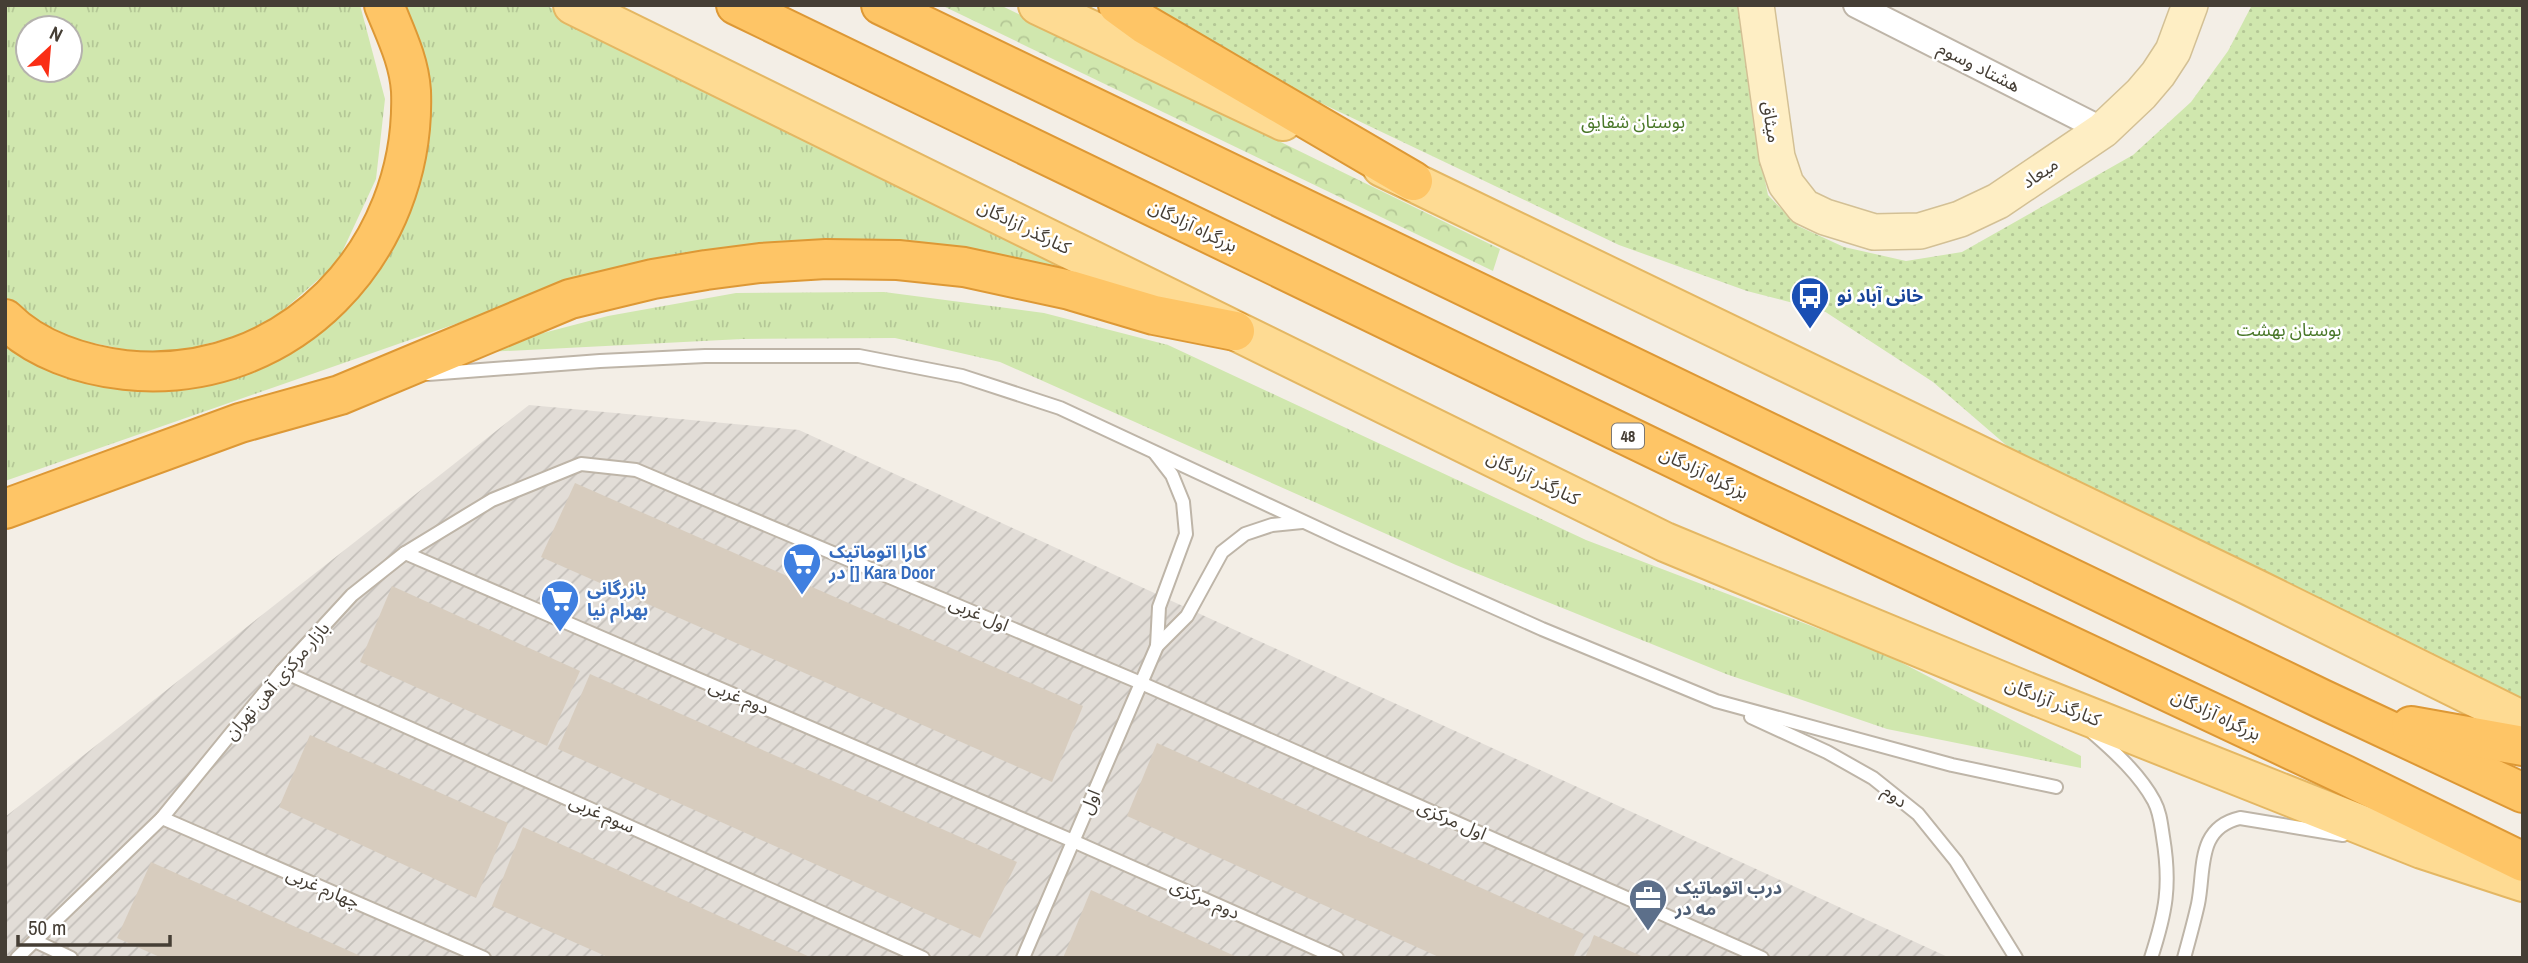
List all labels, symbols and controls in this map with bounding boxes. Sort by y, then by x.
north arrow [14,14,84,84]
text: N [46,20,67,48]
street label: هشتاد وسوم [1933,35,2025,100]
street label: میثاق [1756,99,1787,145]
park label: بوستان شقایق [1581,109,1685,134]
street label: میعاد [2016,151,2063,194]
street label: کنارگذر آزادگان [974,193,1075,260]
street label: بزرگراه آزادگان [1145,193,1242,258]
bus stop icon: خانی آباد نو [1789,275,1831,330]
place label: خانی آباد نو [1837,283,1923,308]
park label: بوستان بهشت [2237,317,2341,342]
road number: 48 [1612,424,1644,448]
street label: بزرگراه آزادگان [1656,440,1753,505]
street label: کنارگذر آزادگان [1483,444,1584,511]
place label: کارا اتوماتیک در [] Kara Door [828,539,935,585]
supermarket icon: کارا اتوماتیک در [] Kara Door [781,541,823,596]
place label: بازرگانی بهرام نیا [587,576,648,623]
supermarket icon: بازرگانی بهرام نیا [539,578,581,633]
street label: اول غربی [945,590,1013,637]
street label: بازار مرکزی آهن تهران [218,616,335,745]
street label: کنارگذر آزادگان [2002,671,2105,732]
street label: دوم غربی [704,673,773,722]
street label: بزرگراه آزادگان [2167,683,2265,746]
street label: دوم [1876,778,1913,815]
street label: اول [1073,785,1106,818]
street label: سوم غربی [565,788,639,841]
street label: اول مرکزی [1414,793,1491,846]
street label: چهارم غربی [282,861,364,916]
street label: دوم مرکزی [1166,872,1244,927]
place label: درب اتوماتیک مه در [1674,875,1782,921]
office icon: درب اتوماتیک مه در [1627,877,1669,932]
scale bar [18,904,170,948]
text: 50 m [28,913,66,942]

